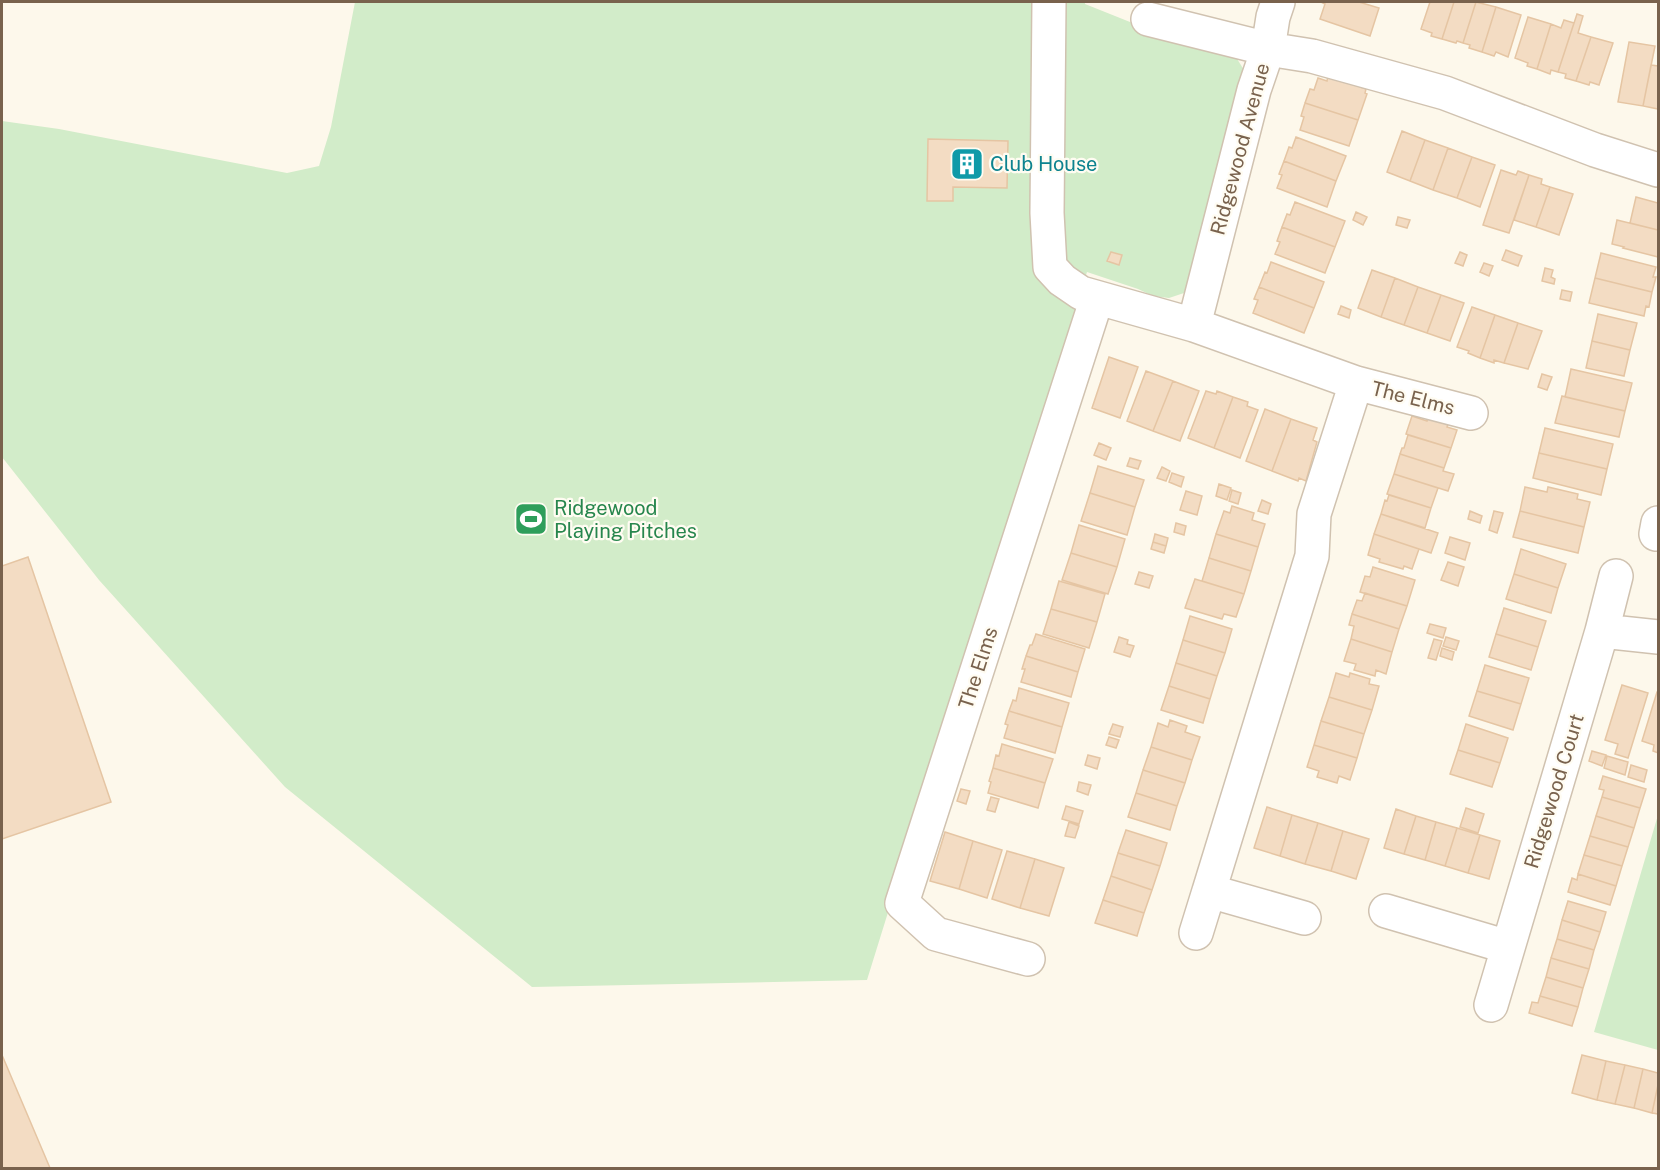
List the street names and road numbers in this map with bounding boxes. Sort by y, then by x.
street label: Ridgewood Avenue [1205,60,1275,238]
street label: The Elms [1369,376,1457,420]
street label: The Elms [953,624,1003,712]
street label: Ridgewood Court [1519,711,1589,871]

